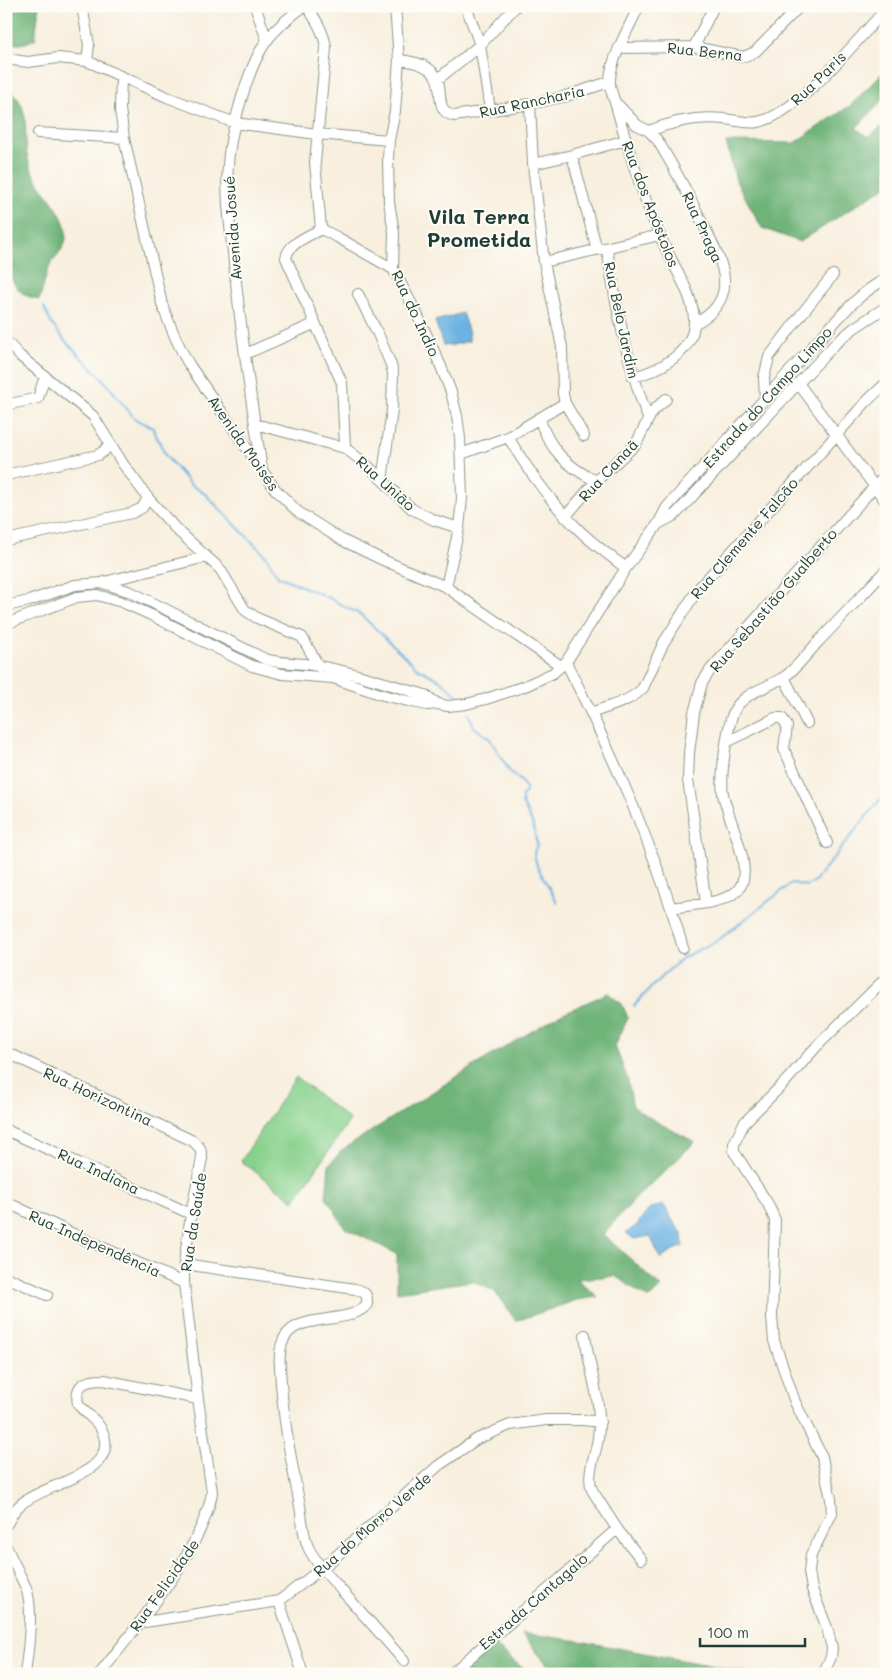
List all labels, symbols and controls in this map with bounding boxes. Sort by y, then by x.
street label: Rua Berna [666,37,744,65]
street label: Rua Paris [786,47,850,109]
street label: Rua Rancharia [477,80,587,122]
street label: Rua dos Apóstolos [618,138,684,270]
street label: Avenida Josué [218,175,246,281]
street label: Rua Praga [678,188,728,266]
district label: Vila Terra Prometida [427,203,531,252]
street label: Rua Belo Jardim [600,260,644,380]
street label: Rua do Indio [387,267,445,359]
street label: Estrada do Campo Limpo [698,322,836,472]
street label: Avenida Moisés [204,391,284,495]
street label: Rua Canaã [574,434,642,506]
street label: Rua União [352,451,420,515]
street label: Rua Clemente Falcão [686,473,802,603]
street label: Rua Sebastião Gualberto [705,524,841,676]
street label: Rua Horizontina [40,1062,156,1130]
street label: Rua Indiana [55,1143,143,1199]
street label: Rua da Saúde [175,1171,211,1273]
street label: Rua Independência [26,1205,164,1281]
street label: Rua do Morro Verde [309,1467,435,1581]
street label: Rua Felicidade [125,1535,203,1635]
street label: Estrada Cantagalo [474,1548,592,1654]
scale bar [700,1615,804,1647]
text: 100 m [707,1622,749,1642]

